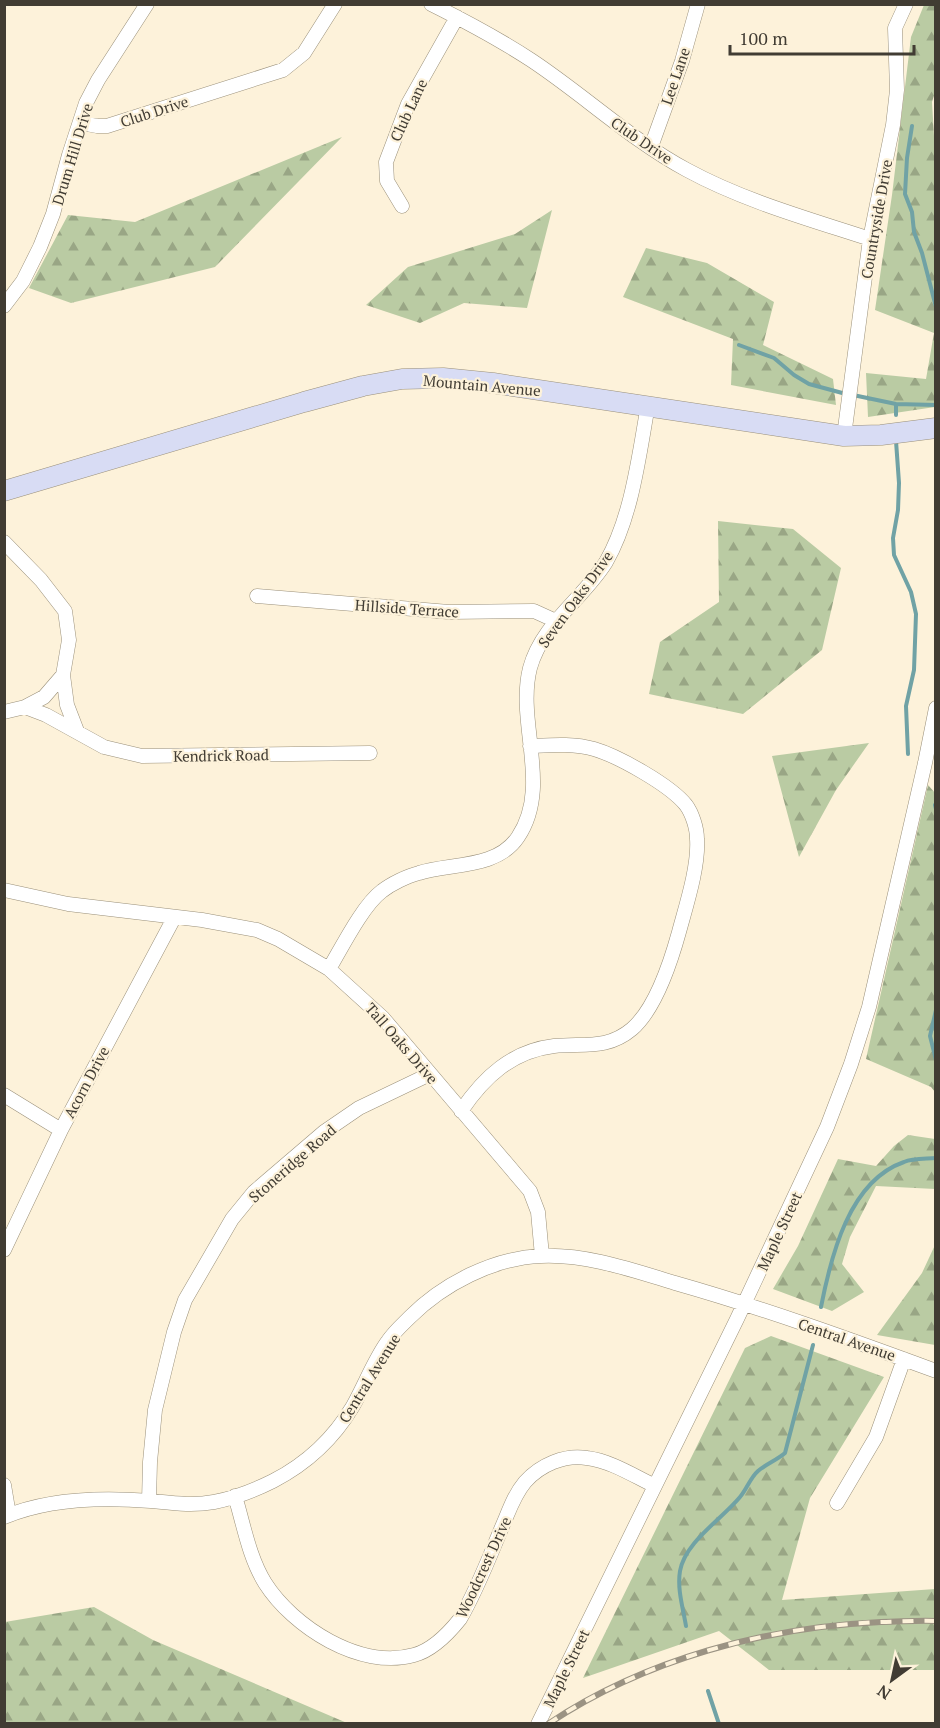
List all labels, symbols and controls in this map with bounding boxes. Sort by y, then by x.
scale bar [730,18,914,56]
text: 100 m [739,26,788,50]
street label: Lee Lane [656,45,694,107]
street label: Club Lane [385,75,431,145]
street label: Club Drive [117,91,191,131]
street label: Drum Hill Drive [47,101,97,207]
street label: Club Drive [607,112,677,168]
street label: Countryside Drive [856,158,896,280]
street label: Mountain Avenue [422,370,542,400]
street label: Seven Oaks Drive [533,547,617,651]
street label: Hillside Terrace [354,594,460,622]
street label: Kendrick Road [173,744,269,766]
street label: Tall Oaks Drive [361,998,443,1088]
street label: Acorn Drive [59,1043,113,1121]
street label: Stoneridge Road [244,1120,340,1206]
street label: Maple Street [752,1188,806,1274]
street label: Central Avenue [796,1313,898,1365]
street label: Central Avenue [334,1330,404,1426]
street label: Woodcrest Drive [451,1513,515,1621]
street label: Maple Street [538,1625,594,1710]
north arrow [862,1650,922,1710]
text: N [873,1680,895,1705]

